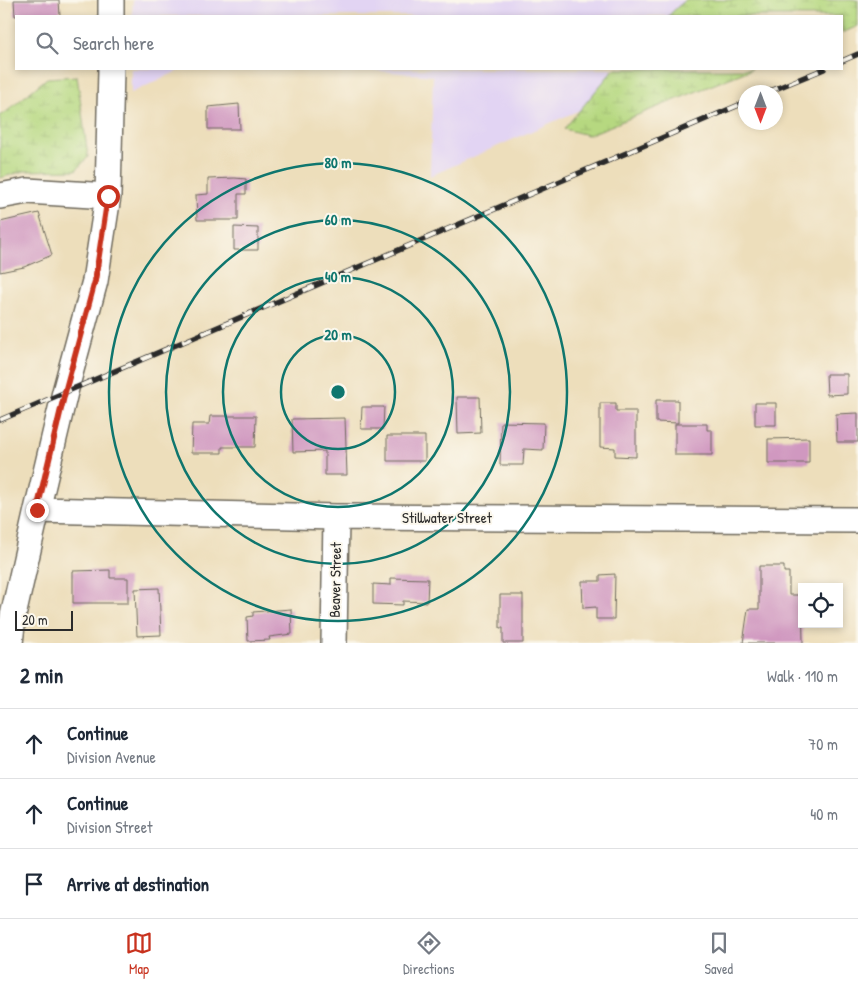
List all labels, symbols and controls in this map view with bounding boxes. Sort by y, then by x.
search box [15,15,843,70]
icon: search [33,29,61,57]
text: Search here [73,30,154,56]
north arrow [738,85,783,130]
text: 80 m [325,152,351,173]
route start [97,185,120,208]
text: 60 m [325,209,351,230]
text: 40 m [325,266,351,287]
text: 20 m [324,324,352,345]
centre of rings [329,383,347,401]
route end [26,499,49,522]
street label: Stillwater Street [402,507,493,528]
street label: Beaver Street [324,541,346,618]
map controls [798,583,843,628]
button: locate [798,583,843,628]
scale bar [15,608,72,631]
text: 20 m [22,610,48,629]
text: 2 min [20,661,63,690]
text: Walk · 110 m [767,665,838,687]
text: Continue [67,720,128,746]
icon: ahead [20,730,48,758]
text: 70 m [808,733,838,755]
text: Division Avenue [67,746,156,768]
text: Continue [67,790,128,816]
icon: ahead [20,800,48,828]
text: 40 m [810,803,838,825]
text: Division Street [67,816,153,838]
icon: arrive [20,870,48,898]
text: Arrive at destination [67,871,209,897]
tab: Map [125,929,153,978]
tab: Directions [403,929,454,978]
tab: Saved [704,929,733,978]

